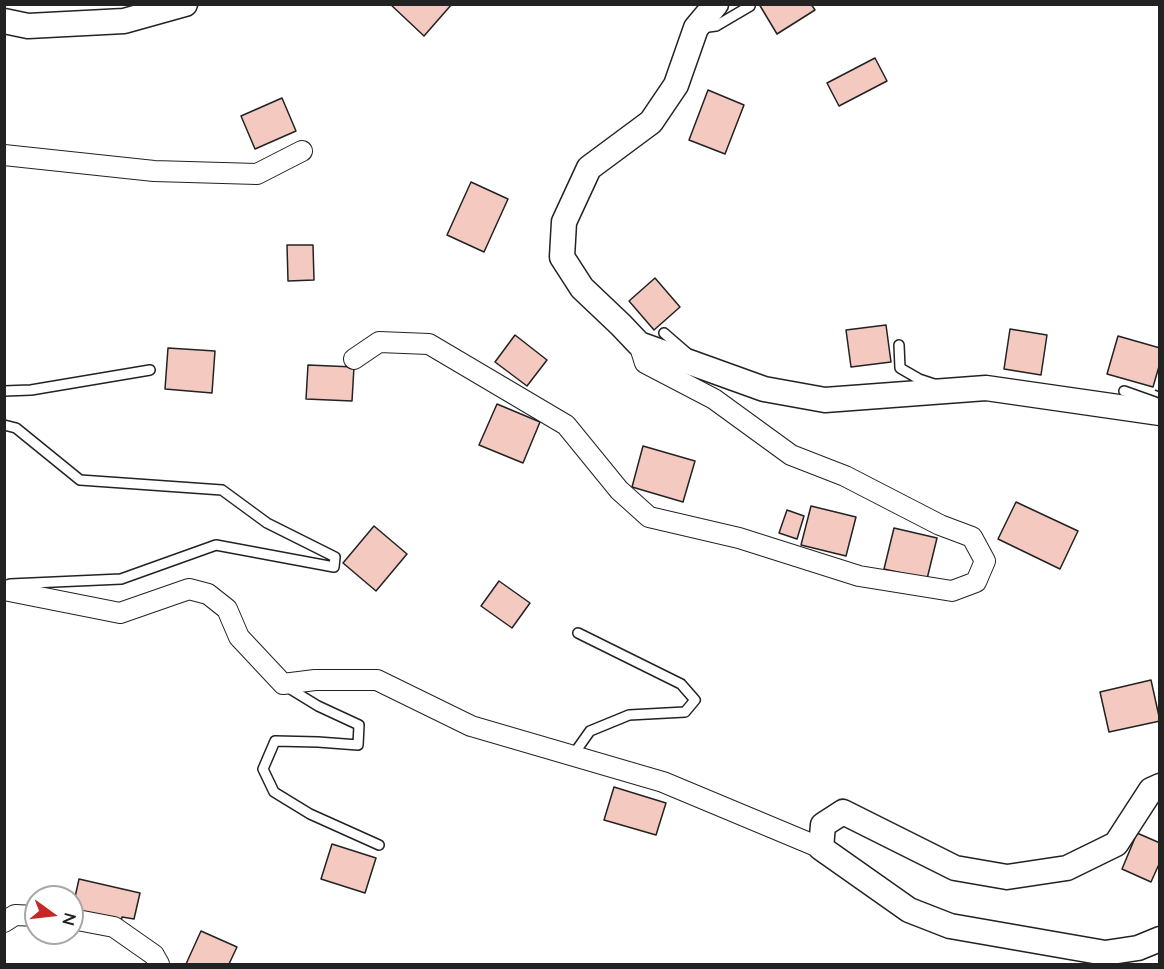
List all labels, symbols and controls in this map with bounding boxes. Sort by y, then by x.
north arrow [24,885,84,945]
text: N [59,911,81,928]

